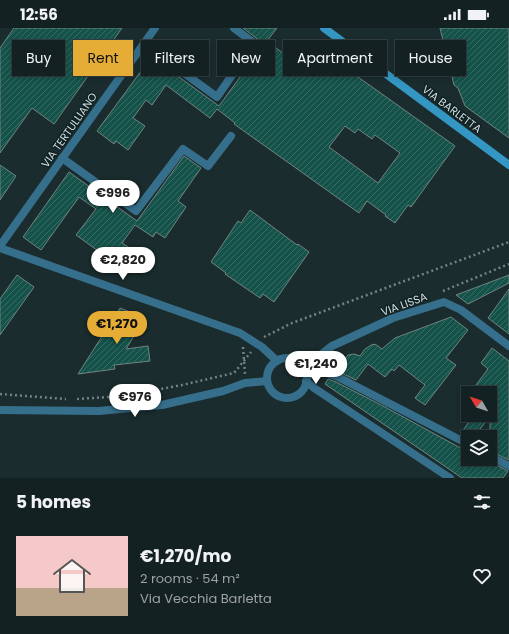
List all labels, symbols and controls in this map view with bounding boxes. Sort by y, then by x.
text: 12:56 [20,4,58,25]
chip: Buy [12,40,65,76]
chip: Rent [73,40,133,76]
chip: Filters [141,40,209,76]
chip: New [217,40,275,76]
chip: Apartment [283,40,387,76]
chip: House [395,40,466,76]
street label: VIA BARLETTA [419,81,486,137]
street label: VIA TERTULLIANO [37,89,101,171]
pin: €996 [89,180,137,214]
text: €996 [96,183,130,202]
pin: €2,820 [90,247,156,281]
text: €2,820 [100,250,146,269]
street label: VIA LISSA [379,288,430,320]
pin: €1,270 [84,311,150,345]
text: €1,270 [96,314,138,333]
pin: €1,240 [283,351,349,385]
text: €1,240 [294,354,338,373]
pin: €976 [111,384,159,418]
north arrow [461,386,497,422]
map controls [461,386,497,466]
text: €976 [118,387,152,406]
button: layers [461,430,497,466]
text: 5 homes [16,490,91,514]
icon: filters [471,491,493,513]
text: €1,270/mo [140,544,231,568]
icon: home [48,552,96,600]
icon: heart [471,565,493,587]
text: 2 rooms · 54 m² [140,569,240,588]
text: Via Vecchia Barletta [140,589,272,608]

